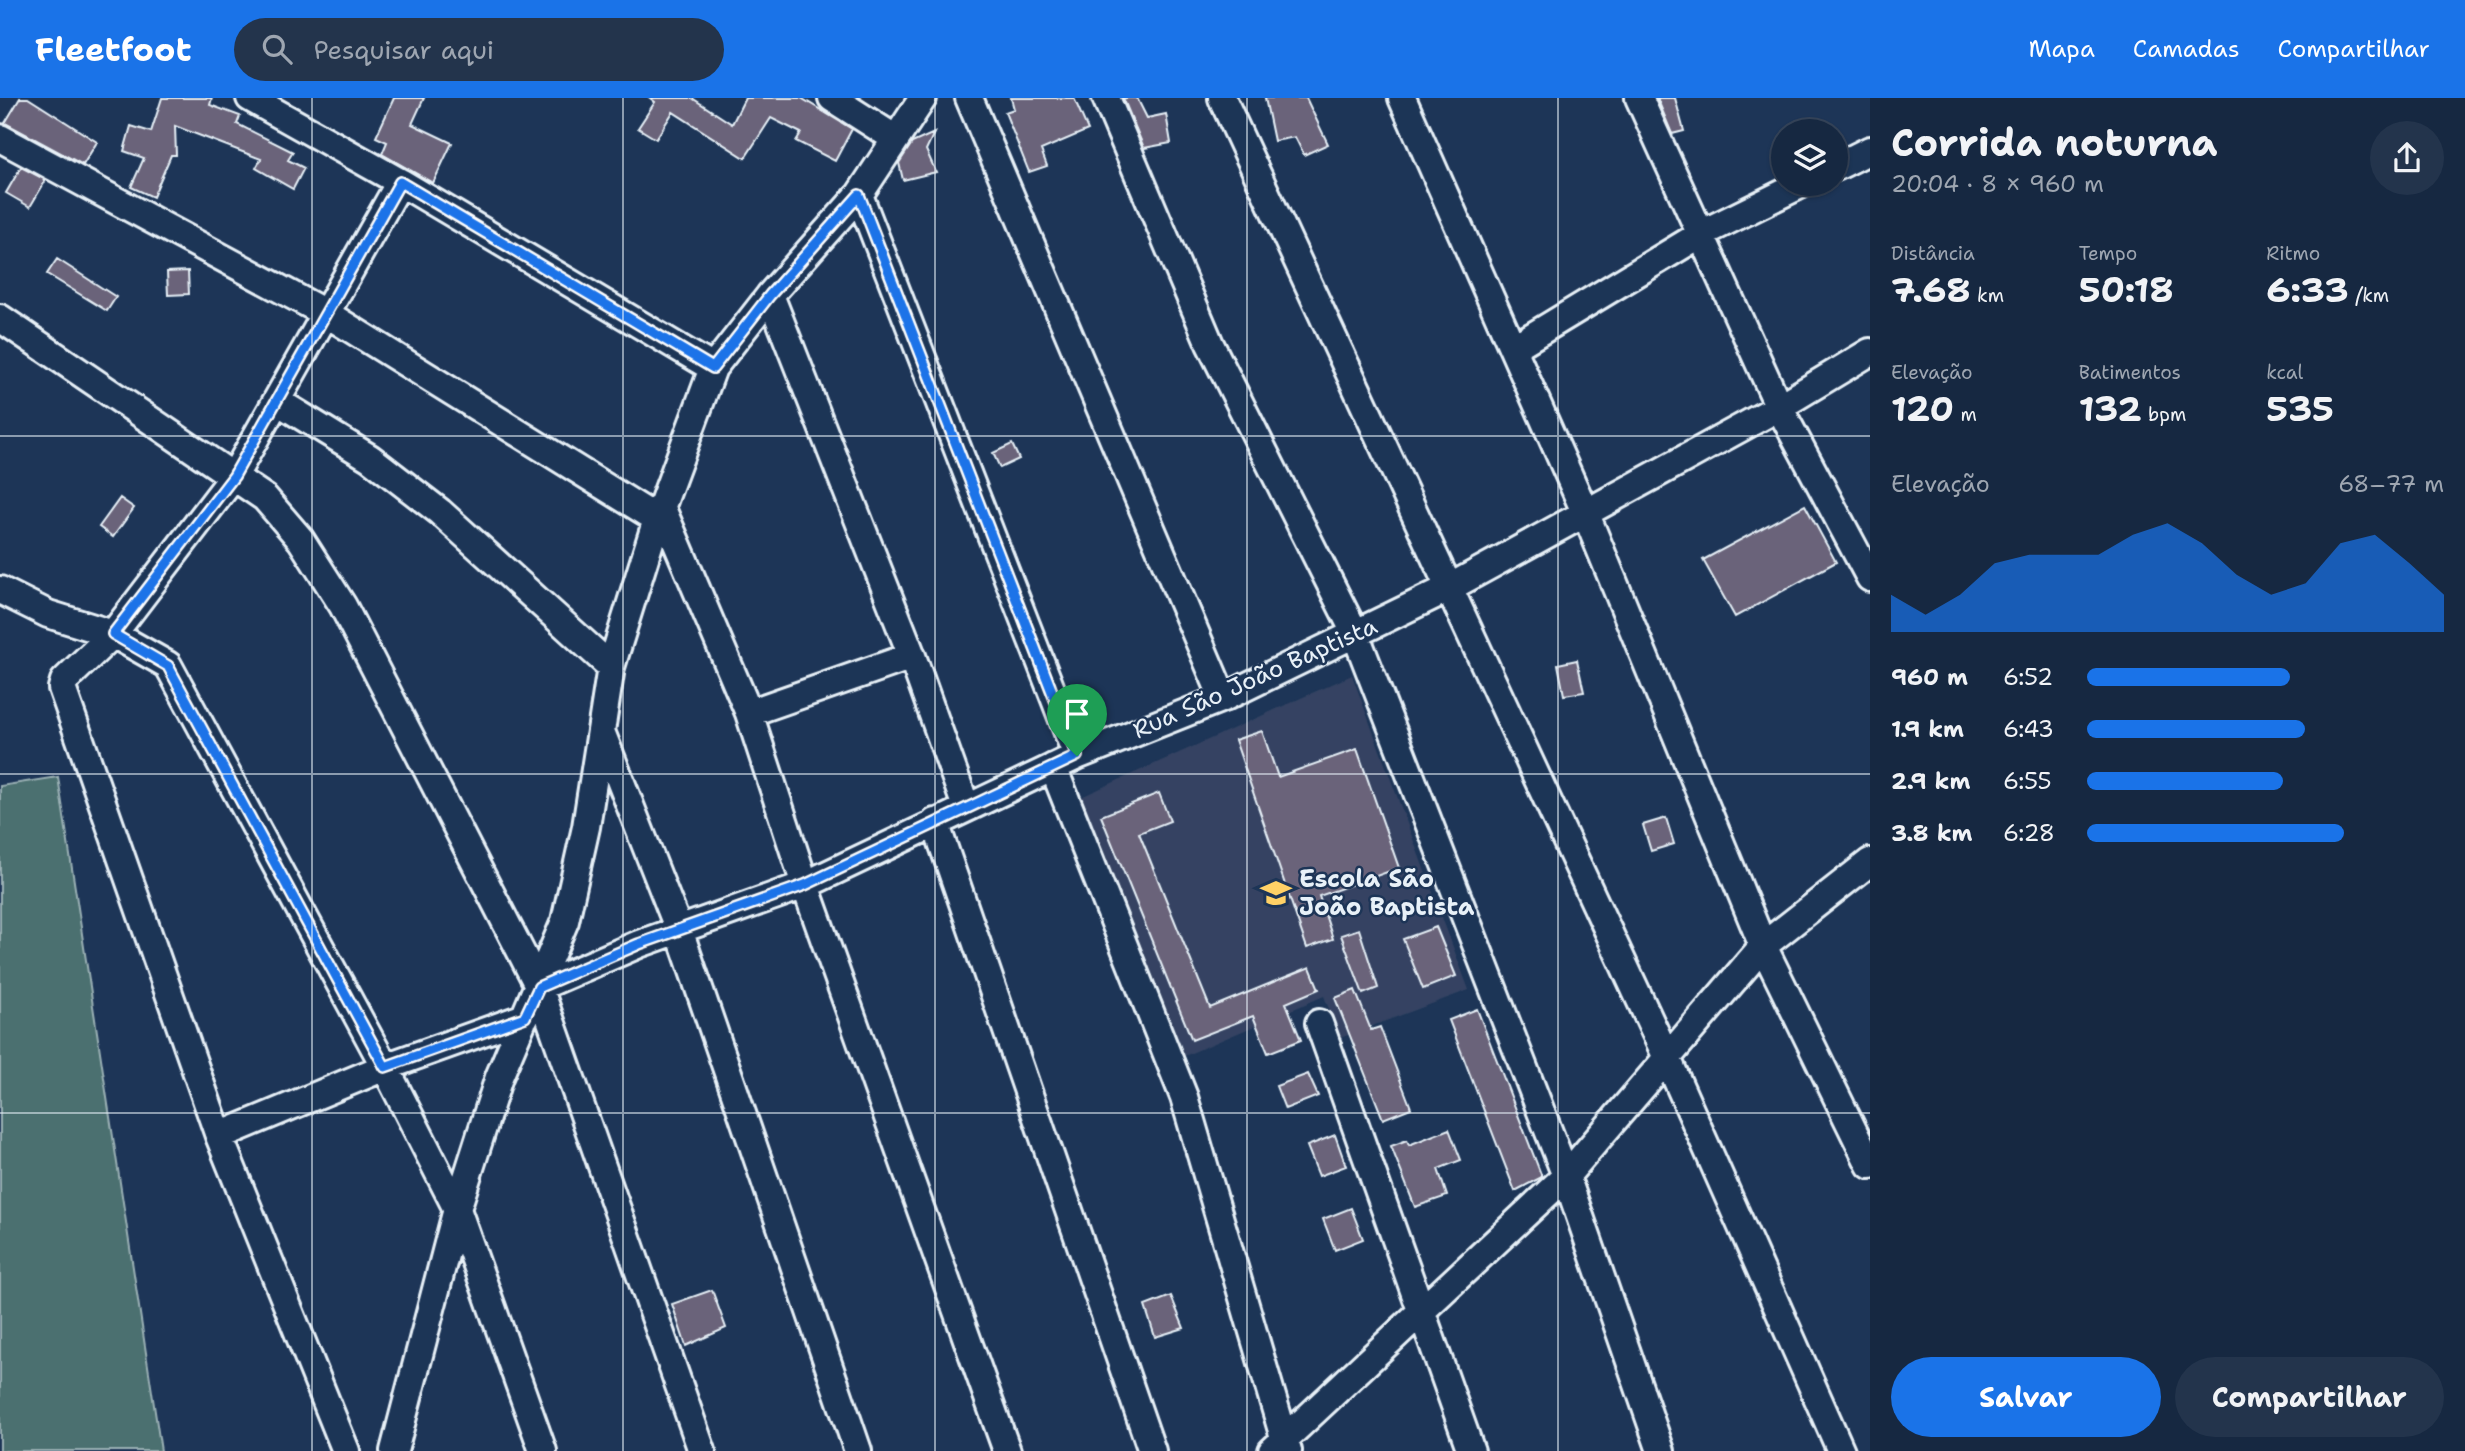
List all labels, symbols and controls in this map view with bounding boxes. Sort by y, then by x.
search box [234,18,724,81]
text: Fleetfoot [35,27,192,72]
icon: search [258,30,296,68]
text: Pesquisar aqui [314,32,494,67]
text: Mapa [2028,33,2095,65]
text: Camadas [2133,33,2240,65]
text: Compartilhar [2278,33,2430,65]
text: Corrida noturna [1891,117,2218,168]
map controls [1771,119,1848,196]
button: layers [1771,119,1848,196]
button: share [2370,121,2444,195]
text: 20:04 · 8 × 960 m [1891,169,2104,199]
text: Distância [1891,241,1975,266]
text: Tempo [2079,241,2137,266]
text: Ritmo [2266,241,2320,266]
text: 7.68 [1891,266,1971,313]
text: 50:18 [2079,266,2174,313]
text: 6:33 [2266,266,2349,313]
text: km [1971,283,2004,308]
text: /km [2349,283,2389,308]
text: Elevação [1891,360,1972,385]
text: Batimentos [2079,360,2181,385]
text: kcal [2266,360,2303,385]
text: 120 [1891,385,1954,432]
text: 132 [2079,385,2142,432]
text: 535 [2266,385,2334,432]
text: m [1954,402,1977,427]
text: bpm [2142,402,2186,427]
text: Elevação [1891,469,1990,499]
text: 68–77 m [2338,469,2444,499]
street label: Rua São João Baptista [1128,610,1382,746]
text: 960 m [1891,662,1968,692]
text: 6:52 [2003,662,2053,692]
pin [1047,684,1107,756]
icon: arrive [1058,695,1096,733]
text: 1.9 km [1891,714,1964,744]
text: 6:43 [2003,714,2054,744]
text: 2.9 km [1891,766,1970,796]
text: 6:55 [2003,766,2052,796]
text: 3.8 km [1891,818,1972,848]
text: 6:28 [2003,818,2055,848]
place label: Escola São João Baptista [1299,863,1475,923]
school or university icon: Escola São João Baptista [1259,876,1293,910]
button: Salvar [1891,1357,2161,1437]
button: Compartilhar [2175,1357,2444,1437]

